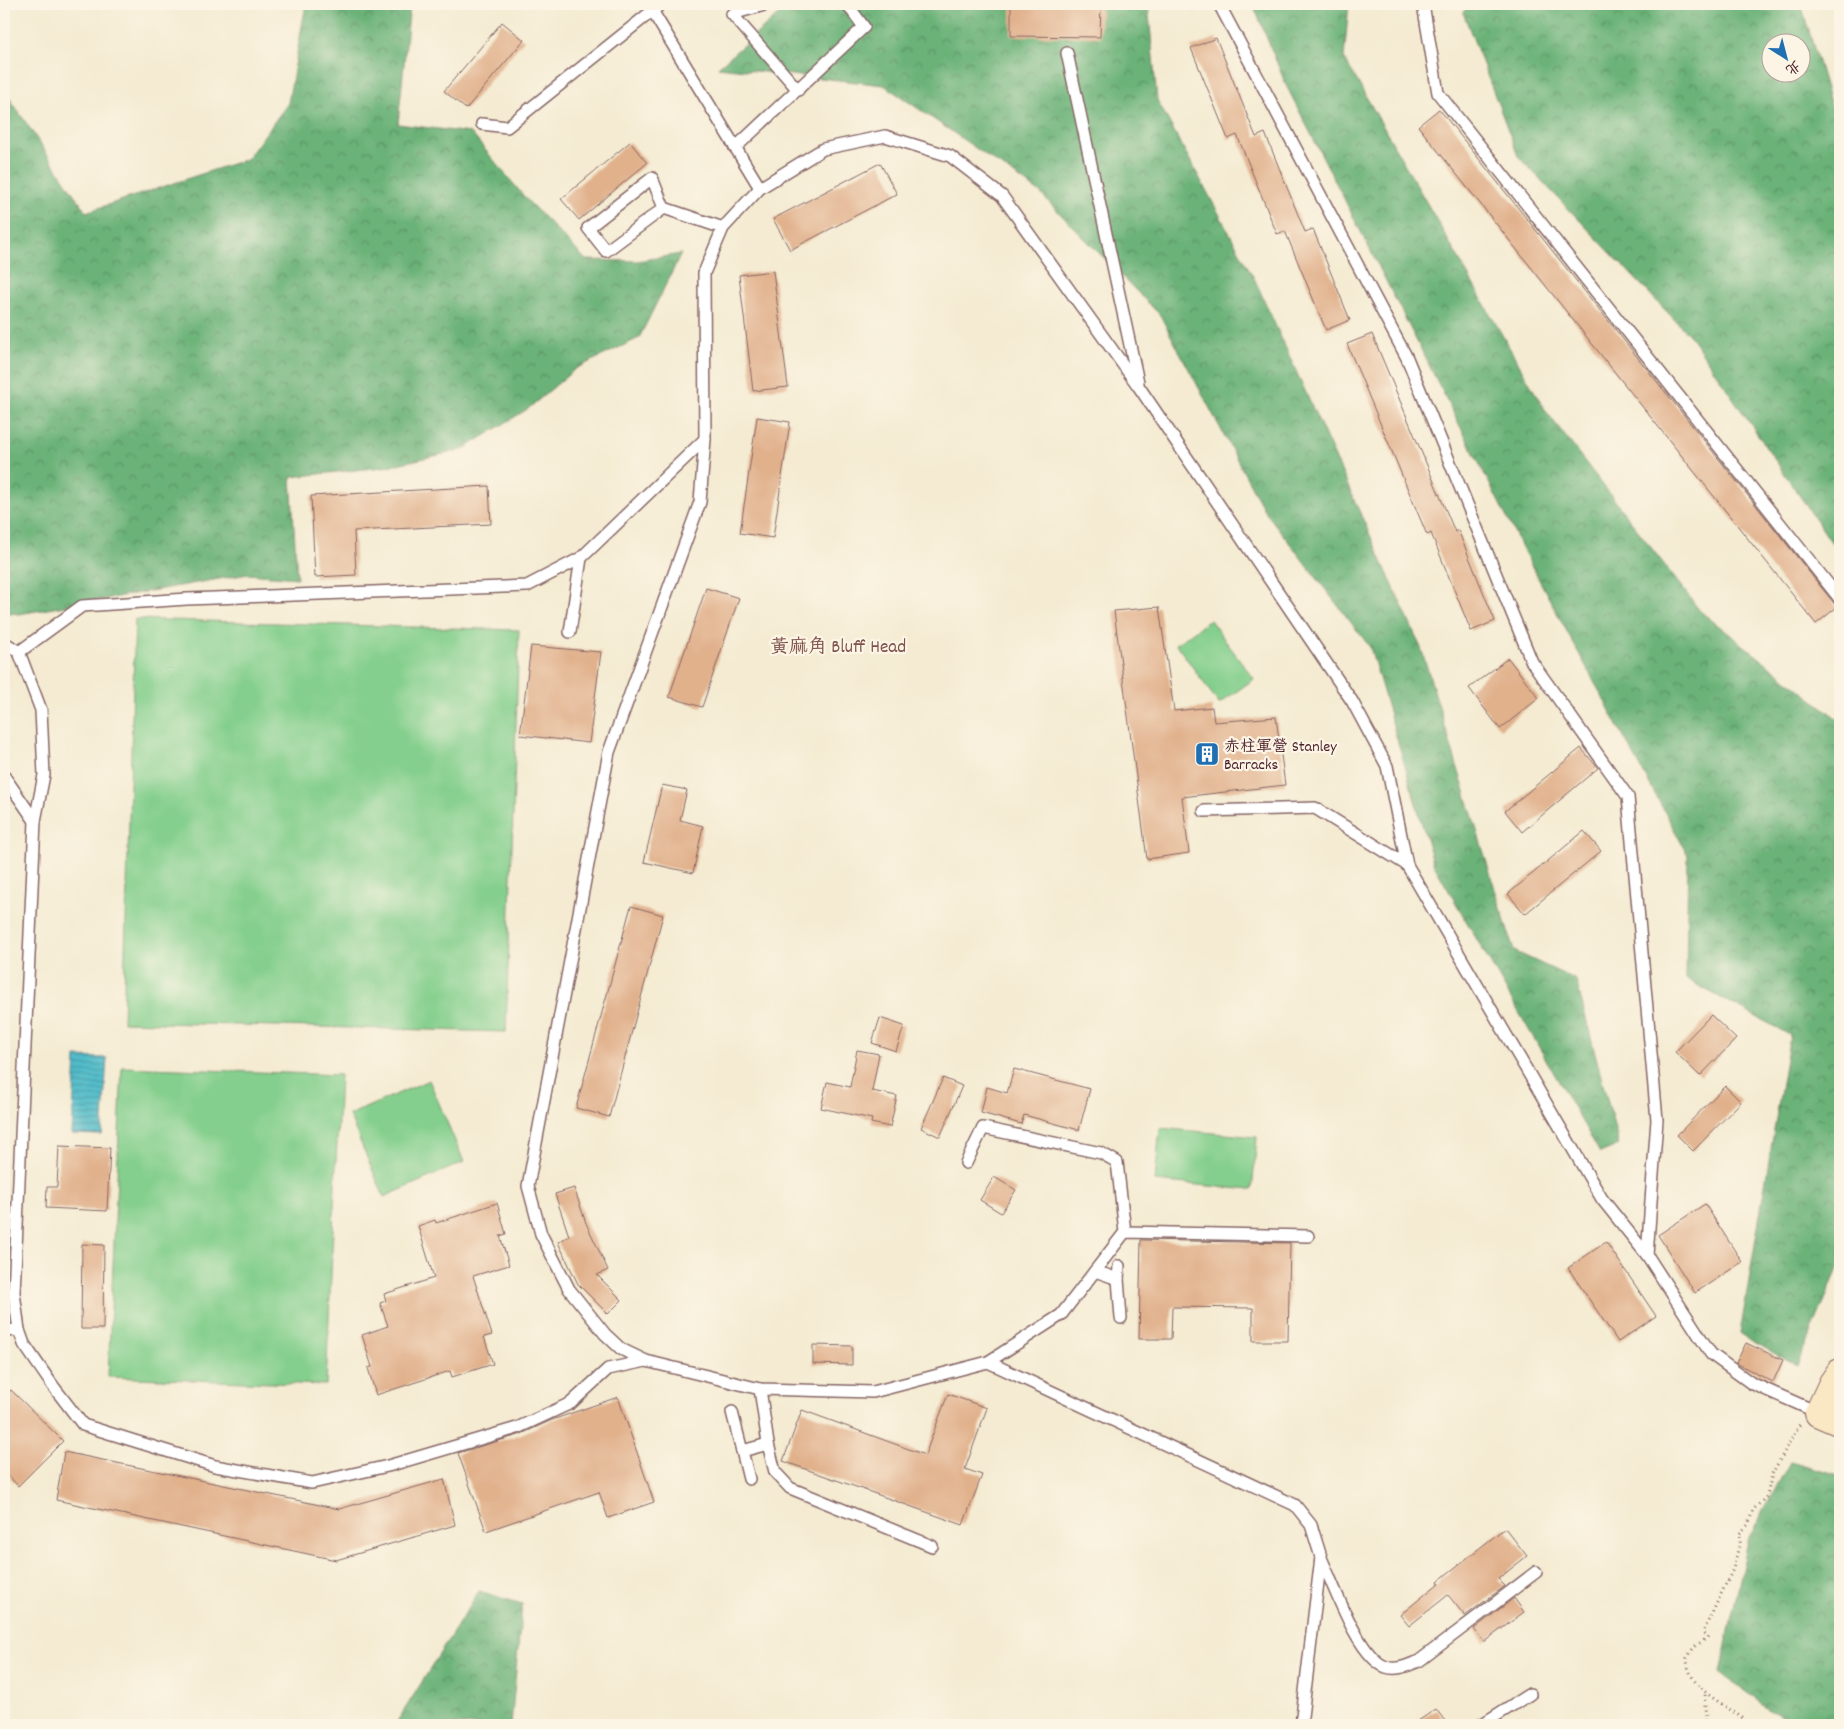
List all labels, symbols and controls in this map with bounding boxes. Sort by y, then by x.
north arrow [1762,32,1812,82]
text: 北 [1781,55,1804,79]
district label: 黃麻角 Bluff Head [770,635,906,662]
place label: 赤柱軍營 Stanley Barracks [1224,736,1337,777]
building icon: 赤柱軍營 Stanley Barracks [1194,741,1220,767]

